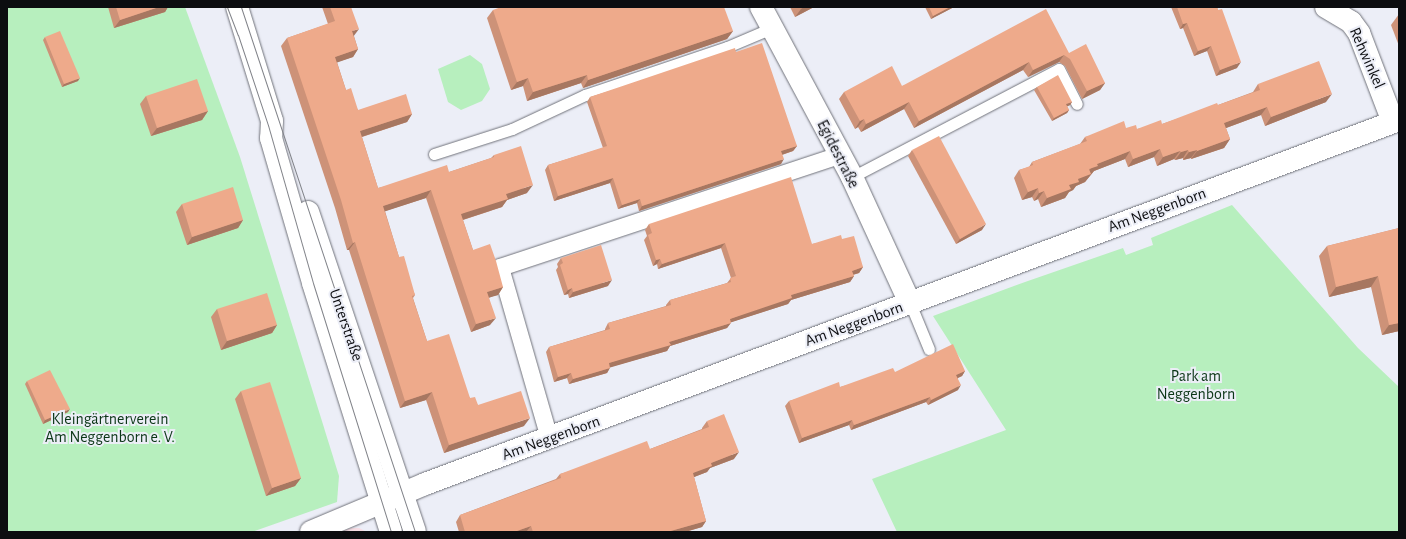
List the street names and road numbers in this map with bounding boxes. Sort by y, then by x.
street label: Rehwinkel [1345,24,1389,92]
street label: Egidestraße [813,117,863,191]
street label: Am Neggenborn [1105,183,1209,237]
street label: Unterstraße [325,286,367,364]
street label: Am Neggenborn [802,297,906,351]
street label: Am Neggenborn [499,411,603,465]

